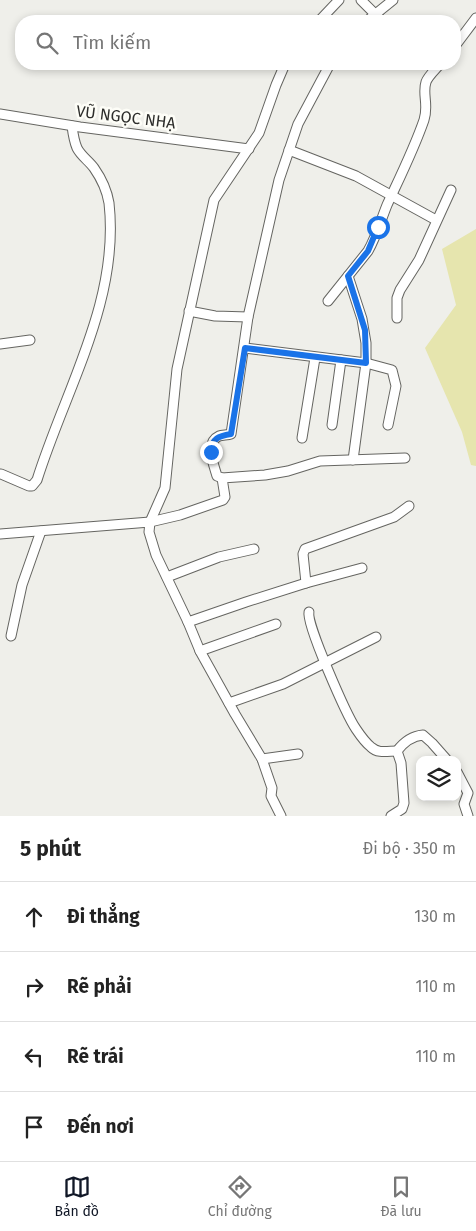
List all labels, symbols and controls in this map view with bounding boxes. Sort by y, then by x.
search box [15,15,461,70]
icon: search [33,29,61,57]
text: Tìm kiếm [73,31,151,54]
street label: VŨ NGỌC NHẠ [75,101,178,133]
route start [367,216,390,239]
route end [200,441,223,464]
map controls [416,756,461,801]
button: layers [416,756,461,801]
text: 5 phút [20,836,81,862]
text: Đi bộ · 350 m [363,839,456,858]
icon: ahead [20,903,48,931]
text: Đi thẳng [67,905,140,928]
text: 130 m [414,907,456,926]
icon: right [20,973,48,1001]
text: Rẽ phải [67,975,132,998]
text: 110 m [415,977,456,996]
icon: left [20,1043,48,1071]
text: Rẽ trái [67,1045,124,1068]
text: 110 m [415,1047,456,1066]
icon: arrive [20,1113,48,1141]
text: Đến nơi [67,1115,134,1138]
tab: Bản đồ [54,1173,99,1220]
tab: Chỉ đường [208,1173,272,1220]
tab: Đã lưu [381,1173,422,1220]

